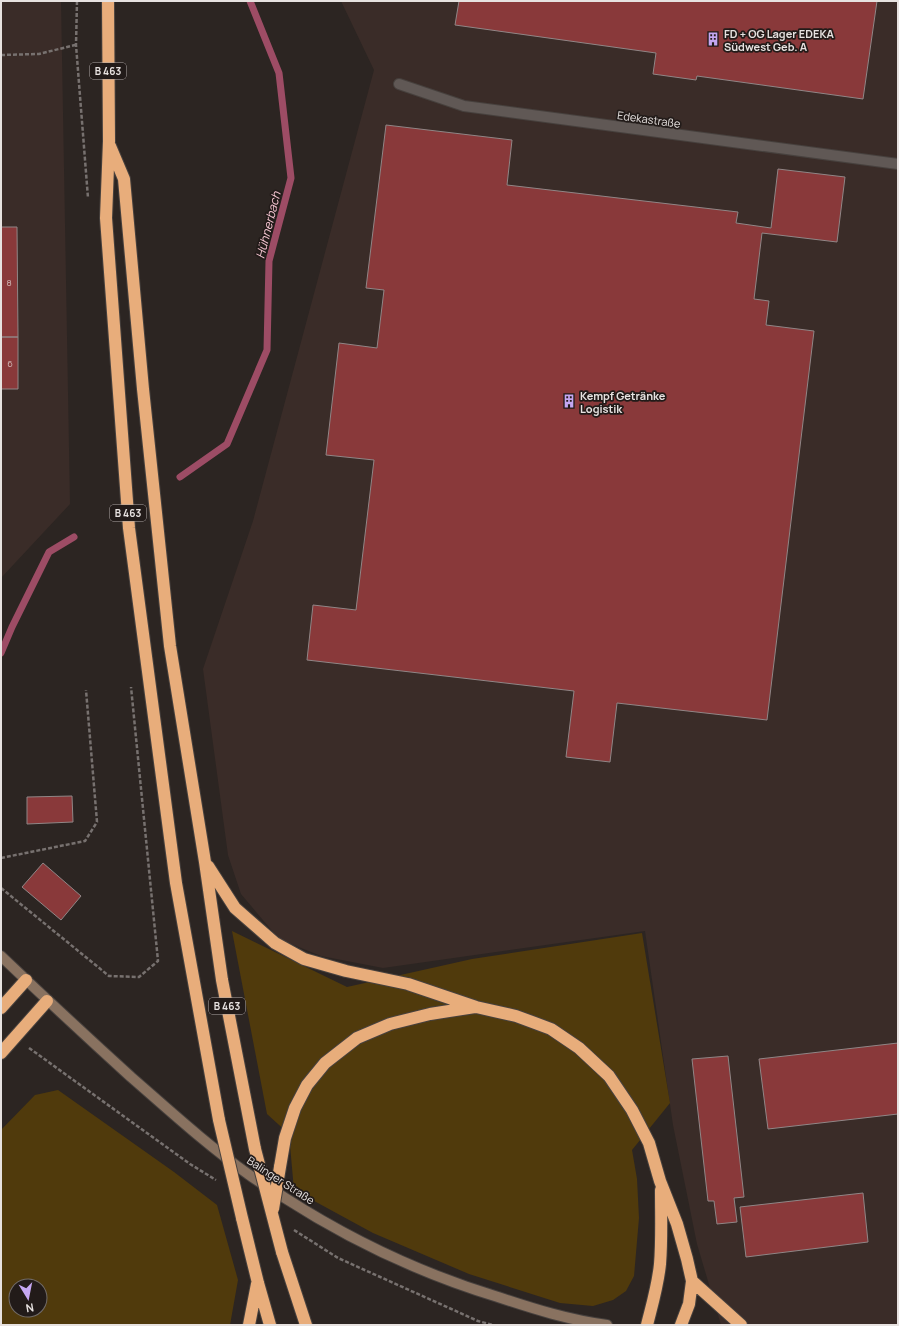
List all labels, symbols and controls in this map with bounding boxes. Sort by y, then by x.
place label: FD + OG Lager EDEKA Südwest Geb. A [724,26,835,54]
building icon: FD + OG Lager EDEKA Südwest Geb. A [705,31,721,47]
road number: B 463 [90,63,126,79]
street label: Edekastraße [616,107,682,131]
water label: Hühnerbach [251,189,285,260]
house number: 8 [6,276,12,289]
house number: 6 [7,357,13,370]
place label: Kempf Getränke Logistik [580,388,666,416]
building icon: Kempf Getränke Logistik [561,393,577,409]
road number: B 463 [110,505,146,521]
road number: B 463 [209,998,245,1014]
street label: Balinger Straße [244,1153,318,1208]
north arrow [8,1278,48,1318]
text: N [25,1300,35,1316]

